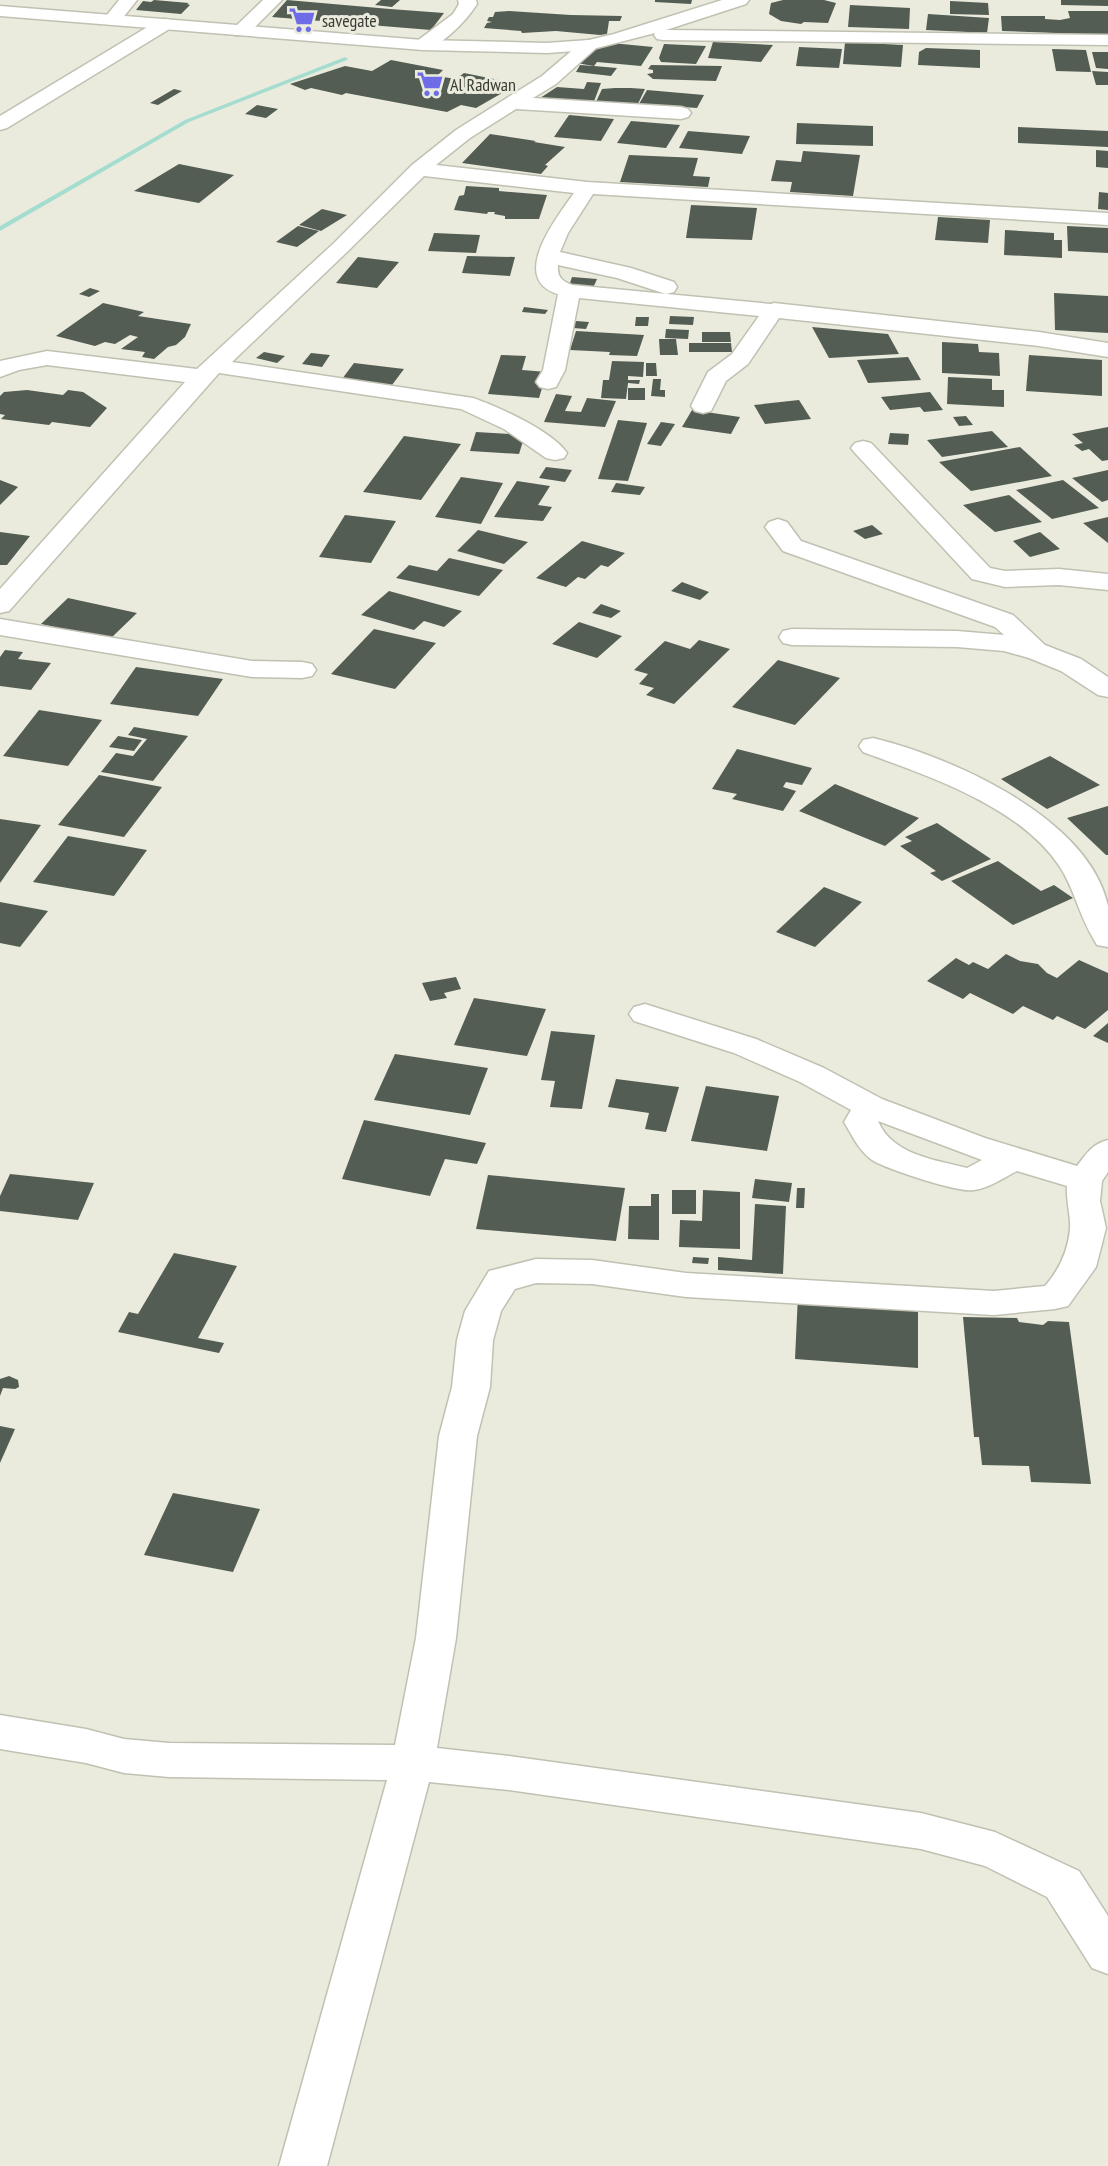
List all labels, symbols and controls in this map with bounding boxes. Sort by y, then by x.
supermarket icon: savegate [287,5,317,35]
place label: savegate [322,9,377,32]
supermarket icon: Al Radwan [415,69,445,99]
place label: Al Radwan [450,73,516,96]

